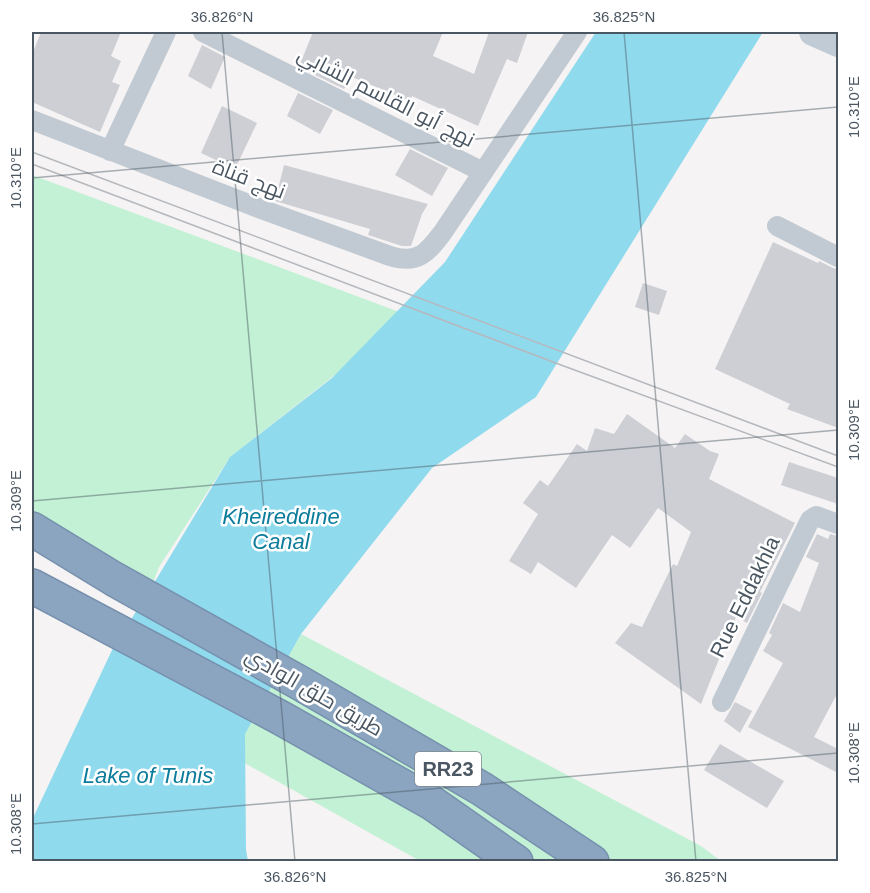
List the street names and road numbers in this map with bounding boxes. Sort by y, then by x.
street label: نهج أبو القاسم الشابي [292,41,479,156]
street label: نهج قناة [209,154,289,206]
street label: Rue Eddakhla [705,532,784,661]
street label: طريق حلق الوادي [239,643,387,745]
road number: RR23 [415,752,481,786]

